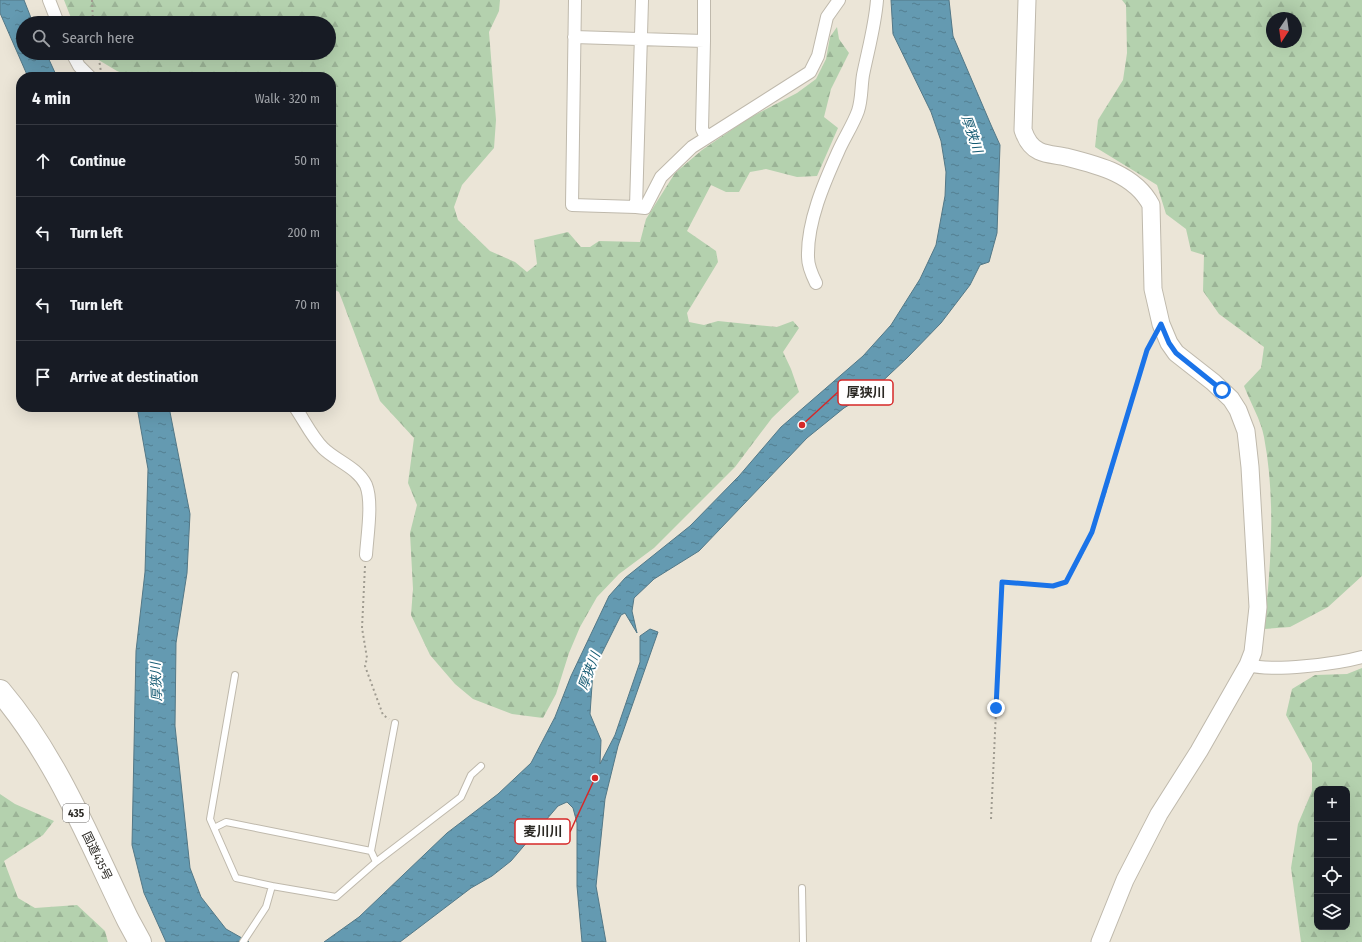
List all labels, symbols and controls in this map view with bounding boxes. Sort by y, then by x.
north arrow [1266,12,1302,48]
search box [16,16,336,60]
icon: search [30,27,52,49]
text: Search here [62,29,134,47]
text: 4 min [32,88,71,109]
text: Walk · 320 m [255,91,320,106]
water label: 厚狭川 [959,113,986,157]
icon: ahead [32,150,54,172]
text: Continue [70,152,126,170]
text: 50 m [294,153,320,168]
icon: left [32,222,54,244]
text: Turn left [70,224,123,242]
text: 200 m [288,225,320,240]
icon: left [32,294,54,316]
text: Turn left [70,296,123,314]
text: 70 m [295,297,320,312]
icon: arrive [32,366,54,388]
text: Arrive at destination [70,368,198,386]
callout: 厚狭川 [838,380,893,405]
route start [1213,381,1231,399]
text: 厚狭川 [846,385,886,400]
water label: 厚狭川 [575,648,603,692]
water label: 厚狭川 [148,660,164,702]
route end [987,699,1005,717]
map controls [1314,786,1350,930]
button: + [1314,786,1350,822]
road number: 435 [63,804,89,822]
callout: 麦川川 [515,819,570,844]
button: − [1314,822,1350,858]
text: 麦川川 [523,824,563,839]
street label: 国道435号 [79,829,115,883]
button: locate [1314,858,1350,894]
button: layers [1314,894,1350,930]

